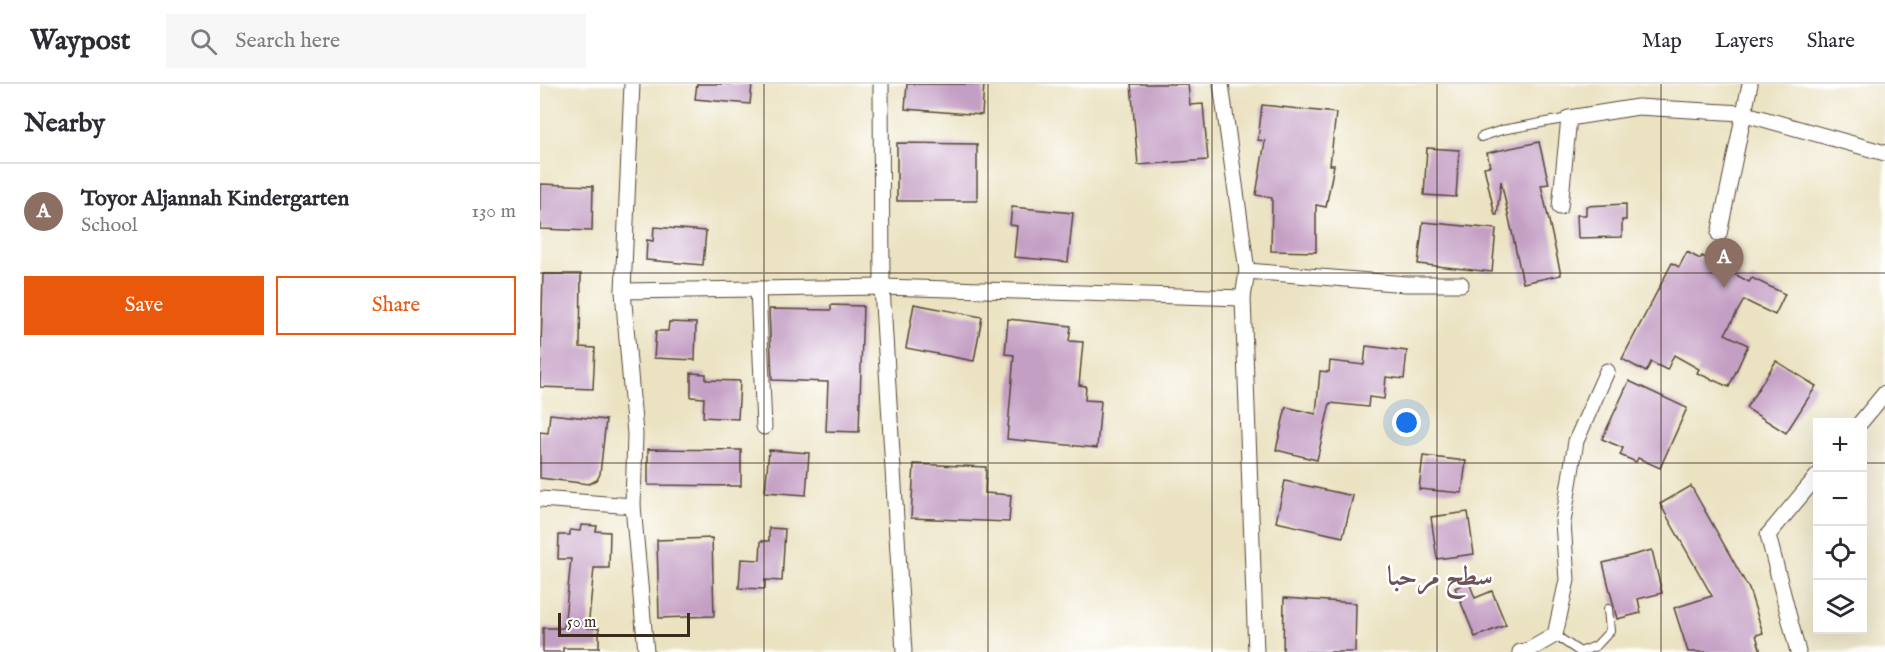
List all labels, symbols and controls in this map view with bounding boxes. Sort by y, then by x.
search box [166,14,586,68]
text: Waypost [30,24,130,59]
icon: search [187,25,220,58]
text: Search here [235,27,340,55]
text: Map [1642,28,1682,55]
text: Layers [1715,28,1774,55]
text: Share [1807,28,1855,55]
text: Nearby [24,107,105,140]
text: Toyor Aljannah Kindergarten [81,185,349,213]
text: A [37,199,50,224]
text: 130 m [471,199,516,224]
text: School [81,213,137,238]
pin: A [1704,238,1744,288]
button: Save [24,276,264,335]
button: Share [276,276,516,335]
your location [1392,408,1421,437]
map controls [1813,418,1867,634]
button: + [1813,418,1867,472]
button: − [1813,472,1867,526]
button: locate [1813,526,1867,580]
district label: سطح مرحبا [1387,561,1493,600]
button: layers [1813,580,1867,634]
scale bar [558,610,690,638]
text: 50 m [567,613,596,633]

